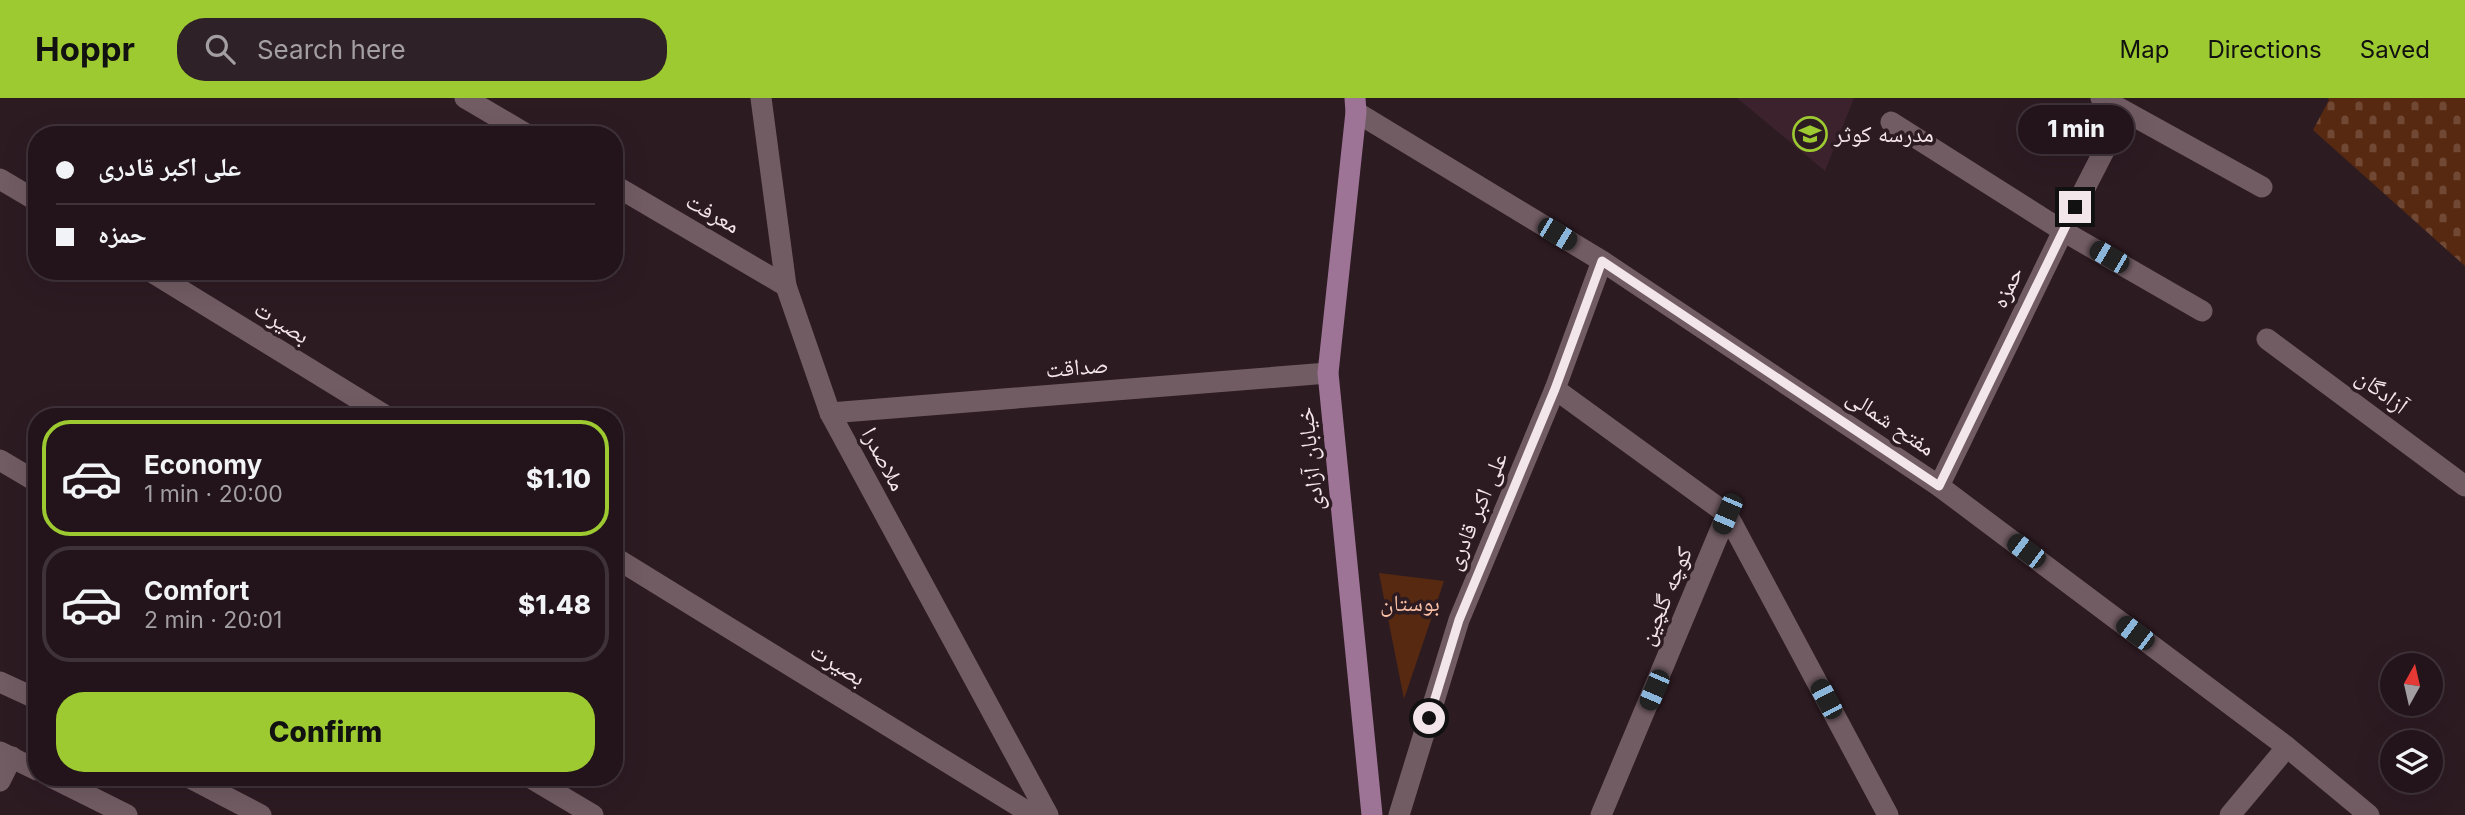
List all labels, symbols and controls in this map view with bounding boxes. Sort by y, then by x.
search box [177,18,667,81]
text: Hoppr [35,29,135,69]
icon: search [201,30,239,68]
text: Search here [257,34,406,65]
text: Map [2120,35,2169,64]
text: Directions [2207,35,2322,64]
text: Saved [2360,35,2430,64]
callout: 1 min [2017,105,2133,154]
school or university icon: مدرسه کوثر [1791,115,1829,153]
text: 1 min [2047,115,2105,143]
place label: مدرسه کوثر [1833,120,1934,148]
text: علی اکبر قادری [98,151,241,182]
street label: معرفت [681,186,745,240]
route end [2059,191,2091,223]
car [1534,214,1581,254]
text: حمزه [98,218,147,249]
car [2086,237,2133,277]
street label: حمزه [1985,262,2029,312]
street label: بصیرت [249,294,315,350]
street label: صداقت [1044,350,1110,384]
street label: آزادگان [2350,362,2415,420]
street label: مفتح شمالی [1841,382,1941,463]
street label: خیابان آزادی [1291,406,1329,512]
street label: ملاصدرا [856,422,912,496]
icon: car [60,447,123,510]
street label: علی اکبر قادری [1439,448,1513,574]
text: Economy [144,449,262,480]
text: $1.10 [526,463,591,494]
text: 1 min · 20:00 [144,480,283,508]
car [1710,491,1745,537]
car [2003,530,2050,572]
street label: کوچه گلچین [1632,542,1698,649]
icon: car [60,573,123,636]
text: Comfort [144,575,249,606]
text: $1.48 [518,589,591,620]
park label: بوستان [1380,589,1440,617]
text: 2 min · 20:01 [144,606,282,634]
car [2112,612,2159,654]
street label: بصیرت [805,636,871,692]
north arrow [2380,653,2443,716]
map controls [2380,653,2443,793]
car [1637,667,1672,713]
car [1807,676,1846,722]
button: Confirm [56,692,595,772]
route start [1413,702,1445,734]
button: layers [2380,730,2443,793]

